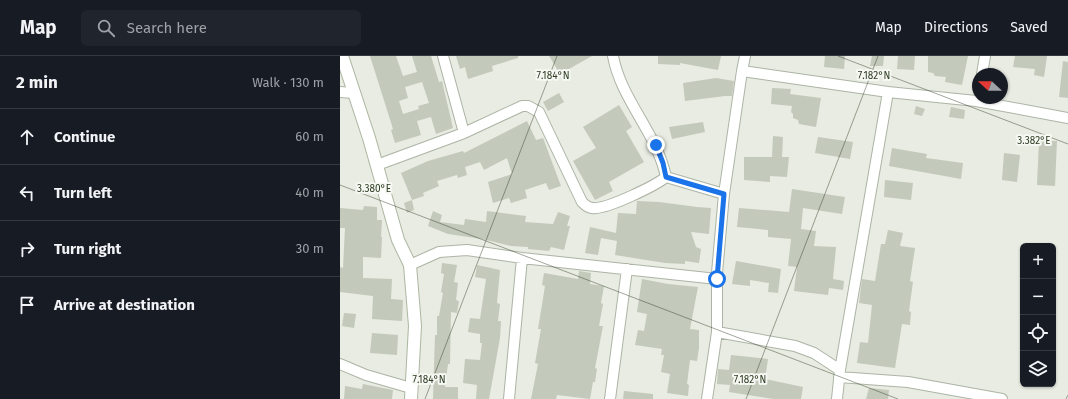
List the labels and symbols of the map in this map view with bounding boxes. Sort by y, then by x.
north arrow [972,68,1008,104]
text: 7.184°N [536,70,570,82]
text: 7.182°N [858,70,890,82]
text: 3.382°E [1017,135,1051,147]
route end [647,136,665,154]
text: 3.380°E [357,183,391,195]
route start [708,270,726,288]
text: 7.184°N [412,374,446,386]
text: 7.182°N [734,374,766,386]

